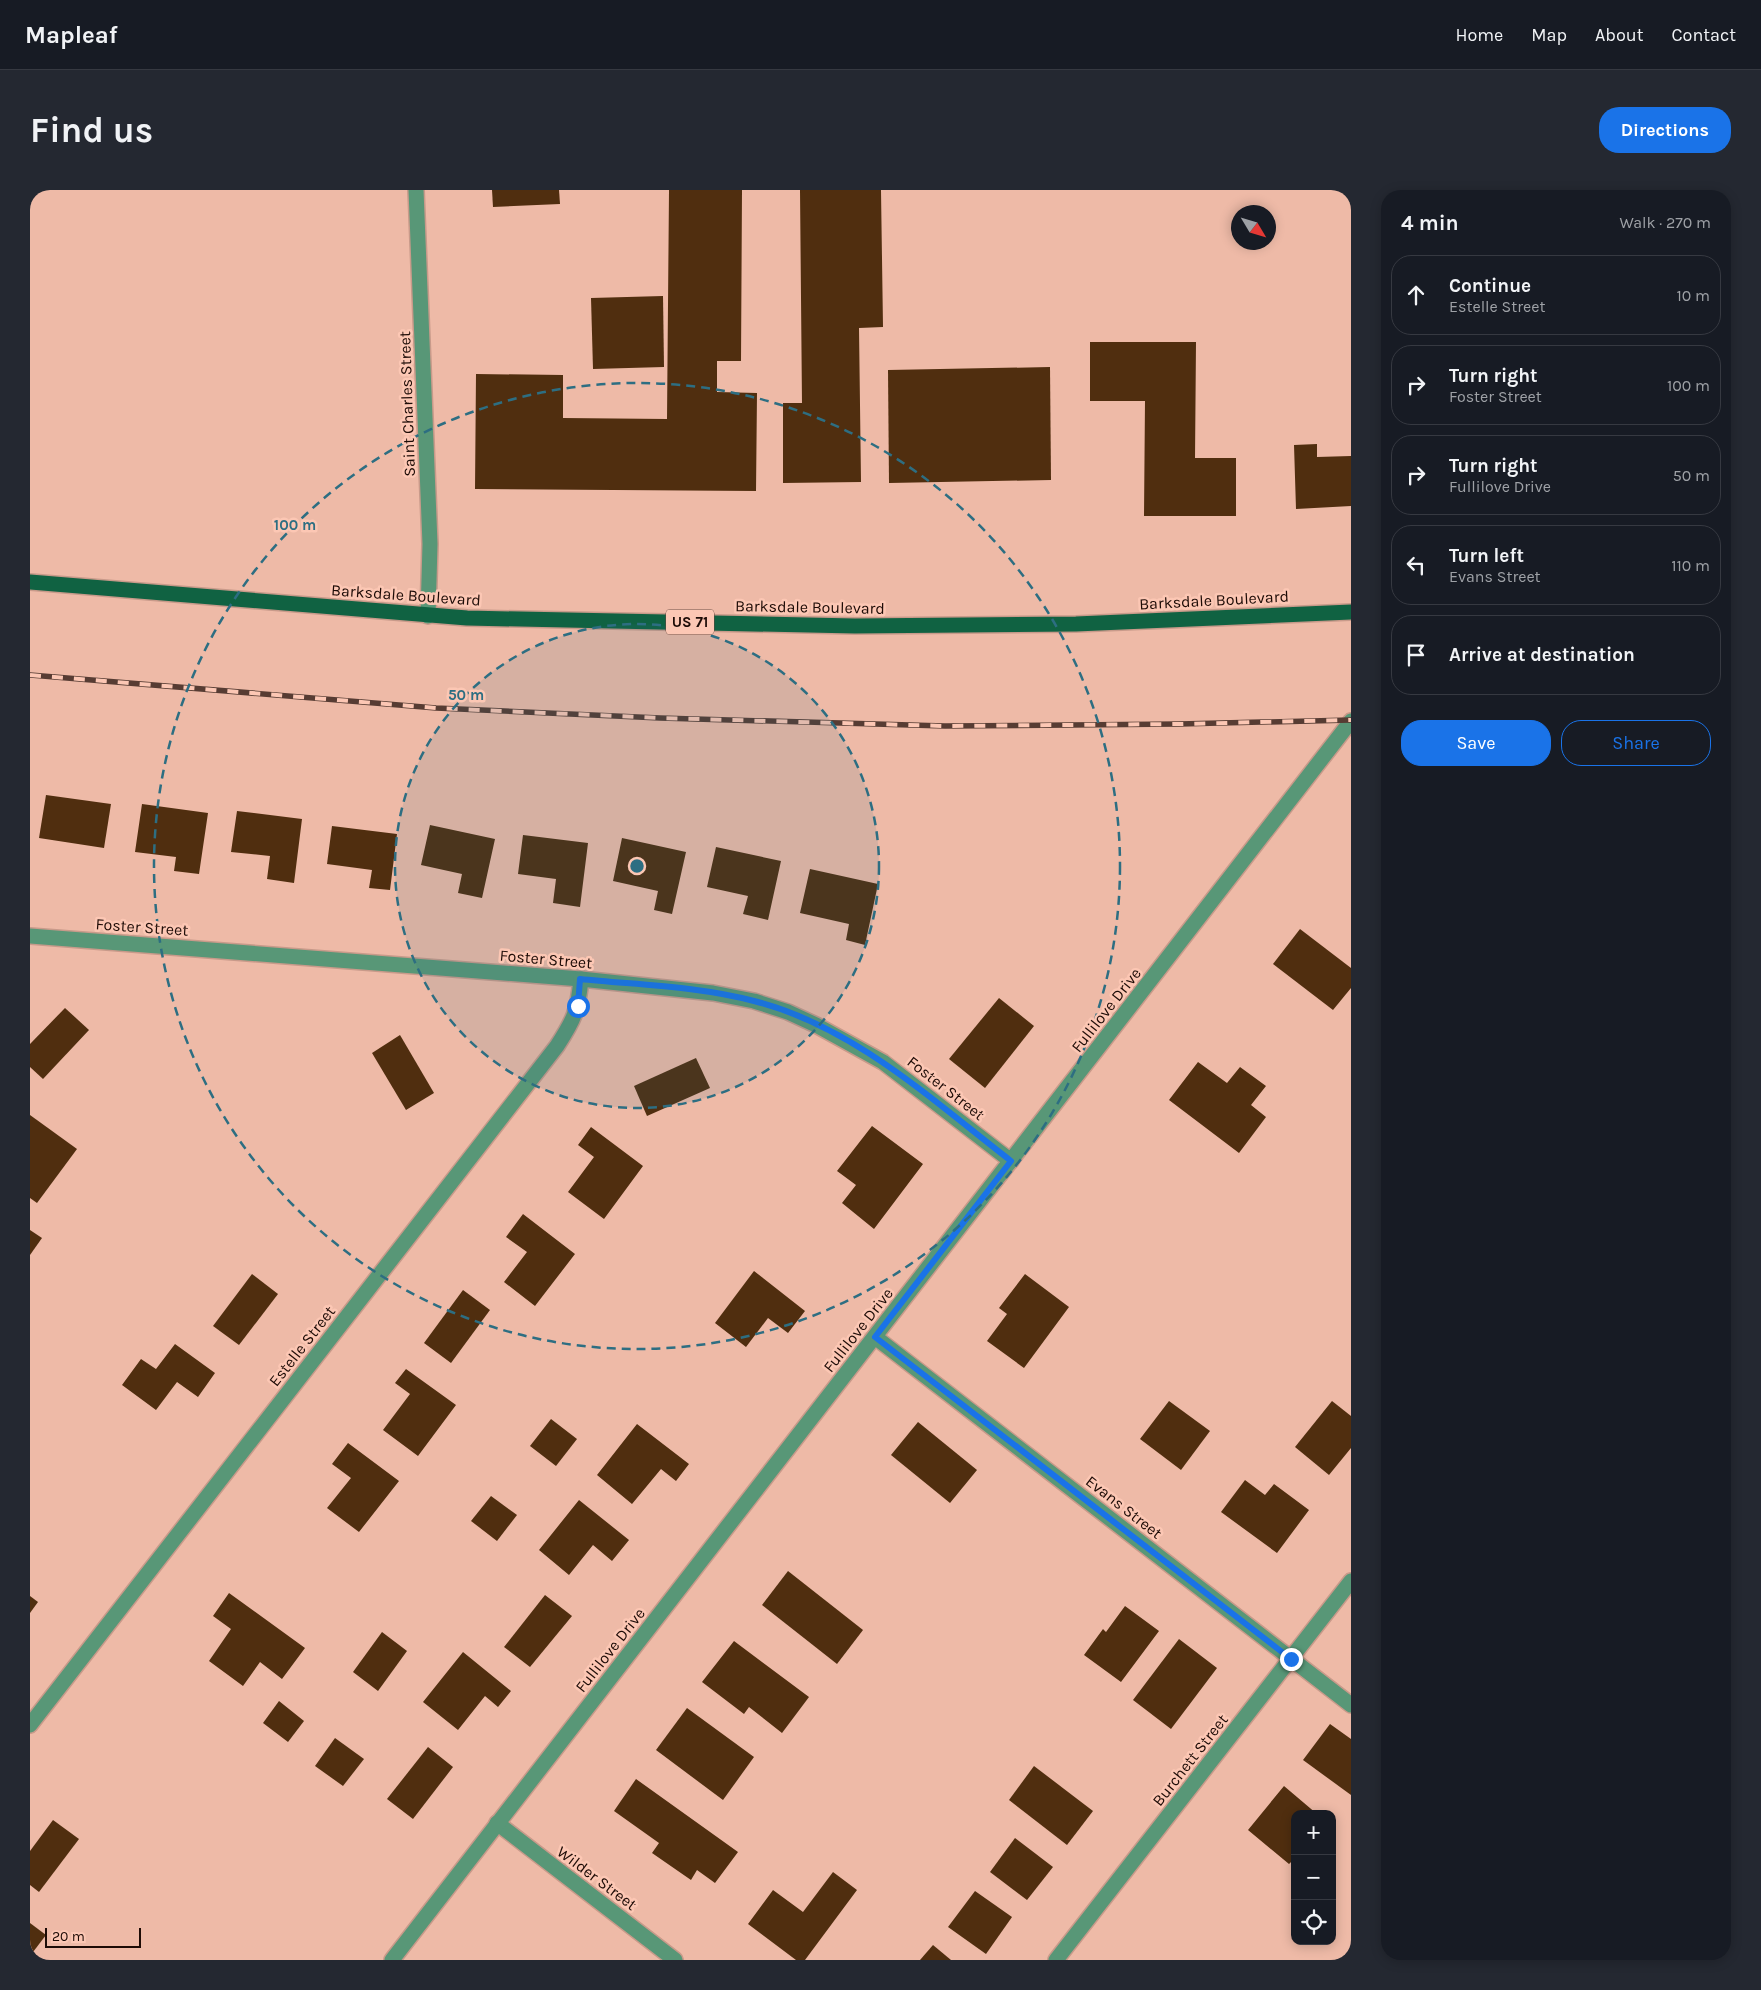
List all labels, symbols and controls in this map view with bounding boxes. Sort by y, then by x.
text: Mapleaf [25,21,118,49]
text: Home [1455,24,1503,46]
text: Map [1531,24,1567,46]
text: About [1595,24,1644,46]
text: Contact [1672,24,1736,46]
button: Directions [1599,107,1731,153]
text: Find us [30,110,153,151]
north arrow [1231,205,1276,250]
text: 4 min [1401,211,1459,235]
text: Walk · 270 m [1619,213,1711,232]
text: Continue [1449,275,1531,297]
icon: ahead [1402,281,1430,309]
text: 10 m [1676,286,1710,305]
text: Estelle Street [1449,297,1546,316]
street label: Saint Charles Street [395,331,419,477]
text: Turn right [1449,365,1538,387]
icon: right [1402,371,1430,399]
text: 100 m [1667,376,1710,395]
text: Foster Street [1449,387,1542,406]
text: Turn right [1449,455,1538,477]
icon: right [1402,461,1430,489]
text: 50 m [1673,466,1710,485]
text: Fullilove Drive [1449,477,1551,496]
text: 100 m [274,516,316,534]
text: Turn left [1449,545,1524,567]
icon: left [1402,551,1430,579]
text: 110 m [1671,556,1710,575]
text: Evans Street [1449,567,1541,586]
street label: Barksdale Boulevard [331,580,481,610]
street label: Barksdale Boulevard [1139,587,1289,613]
street label: Barksdale Boulevard [735,596,885,618]
road number: US 71 [666,610,714,634]
icon: arrive [1402,641,1430,669]
text: Arrive at destination [1449,644,1635,666]
text: 50 m [448,686,484,704]
button: Save [1401,720,1551,766]
button: Share [1561,720,1711,766]
centre of rings [628,857,646,875]
street label: Foster Street [95,914,189,940]
street label: Foster Street [499,945,593,973]
street label: Fullilove Drive [1067,964,1145,1056]
route start [567,995,590,1018]
street label: Foster Street [904,1052,988,1124]
street label: Fullilove Drive [819,1284,897,1376]
street label: Estelle Street [265,1302,339,1390]
street label: Evans Street [1082,1471,1166,1543]
street label: Fullilove Drive [571,1604,649,1696]
route end [1280,1648,1303,1671]
street label: Burchett Street [1148,1710,1232,1810]
map controls [1291,1810,1336,1945]
button: + [1291,1810,1336,1855]
street label: Wilder Street [553,1842,641,1914]
button: − [1291,1855,1336,1900]
button: locate [1291,1900,1336,1945]
scale bar [45,1925,141,1948]
text: 20 m [52,1928,85,1945]

